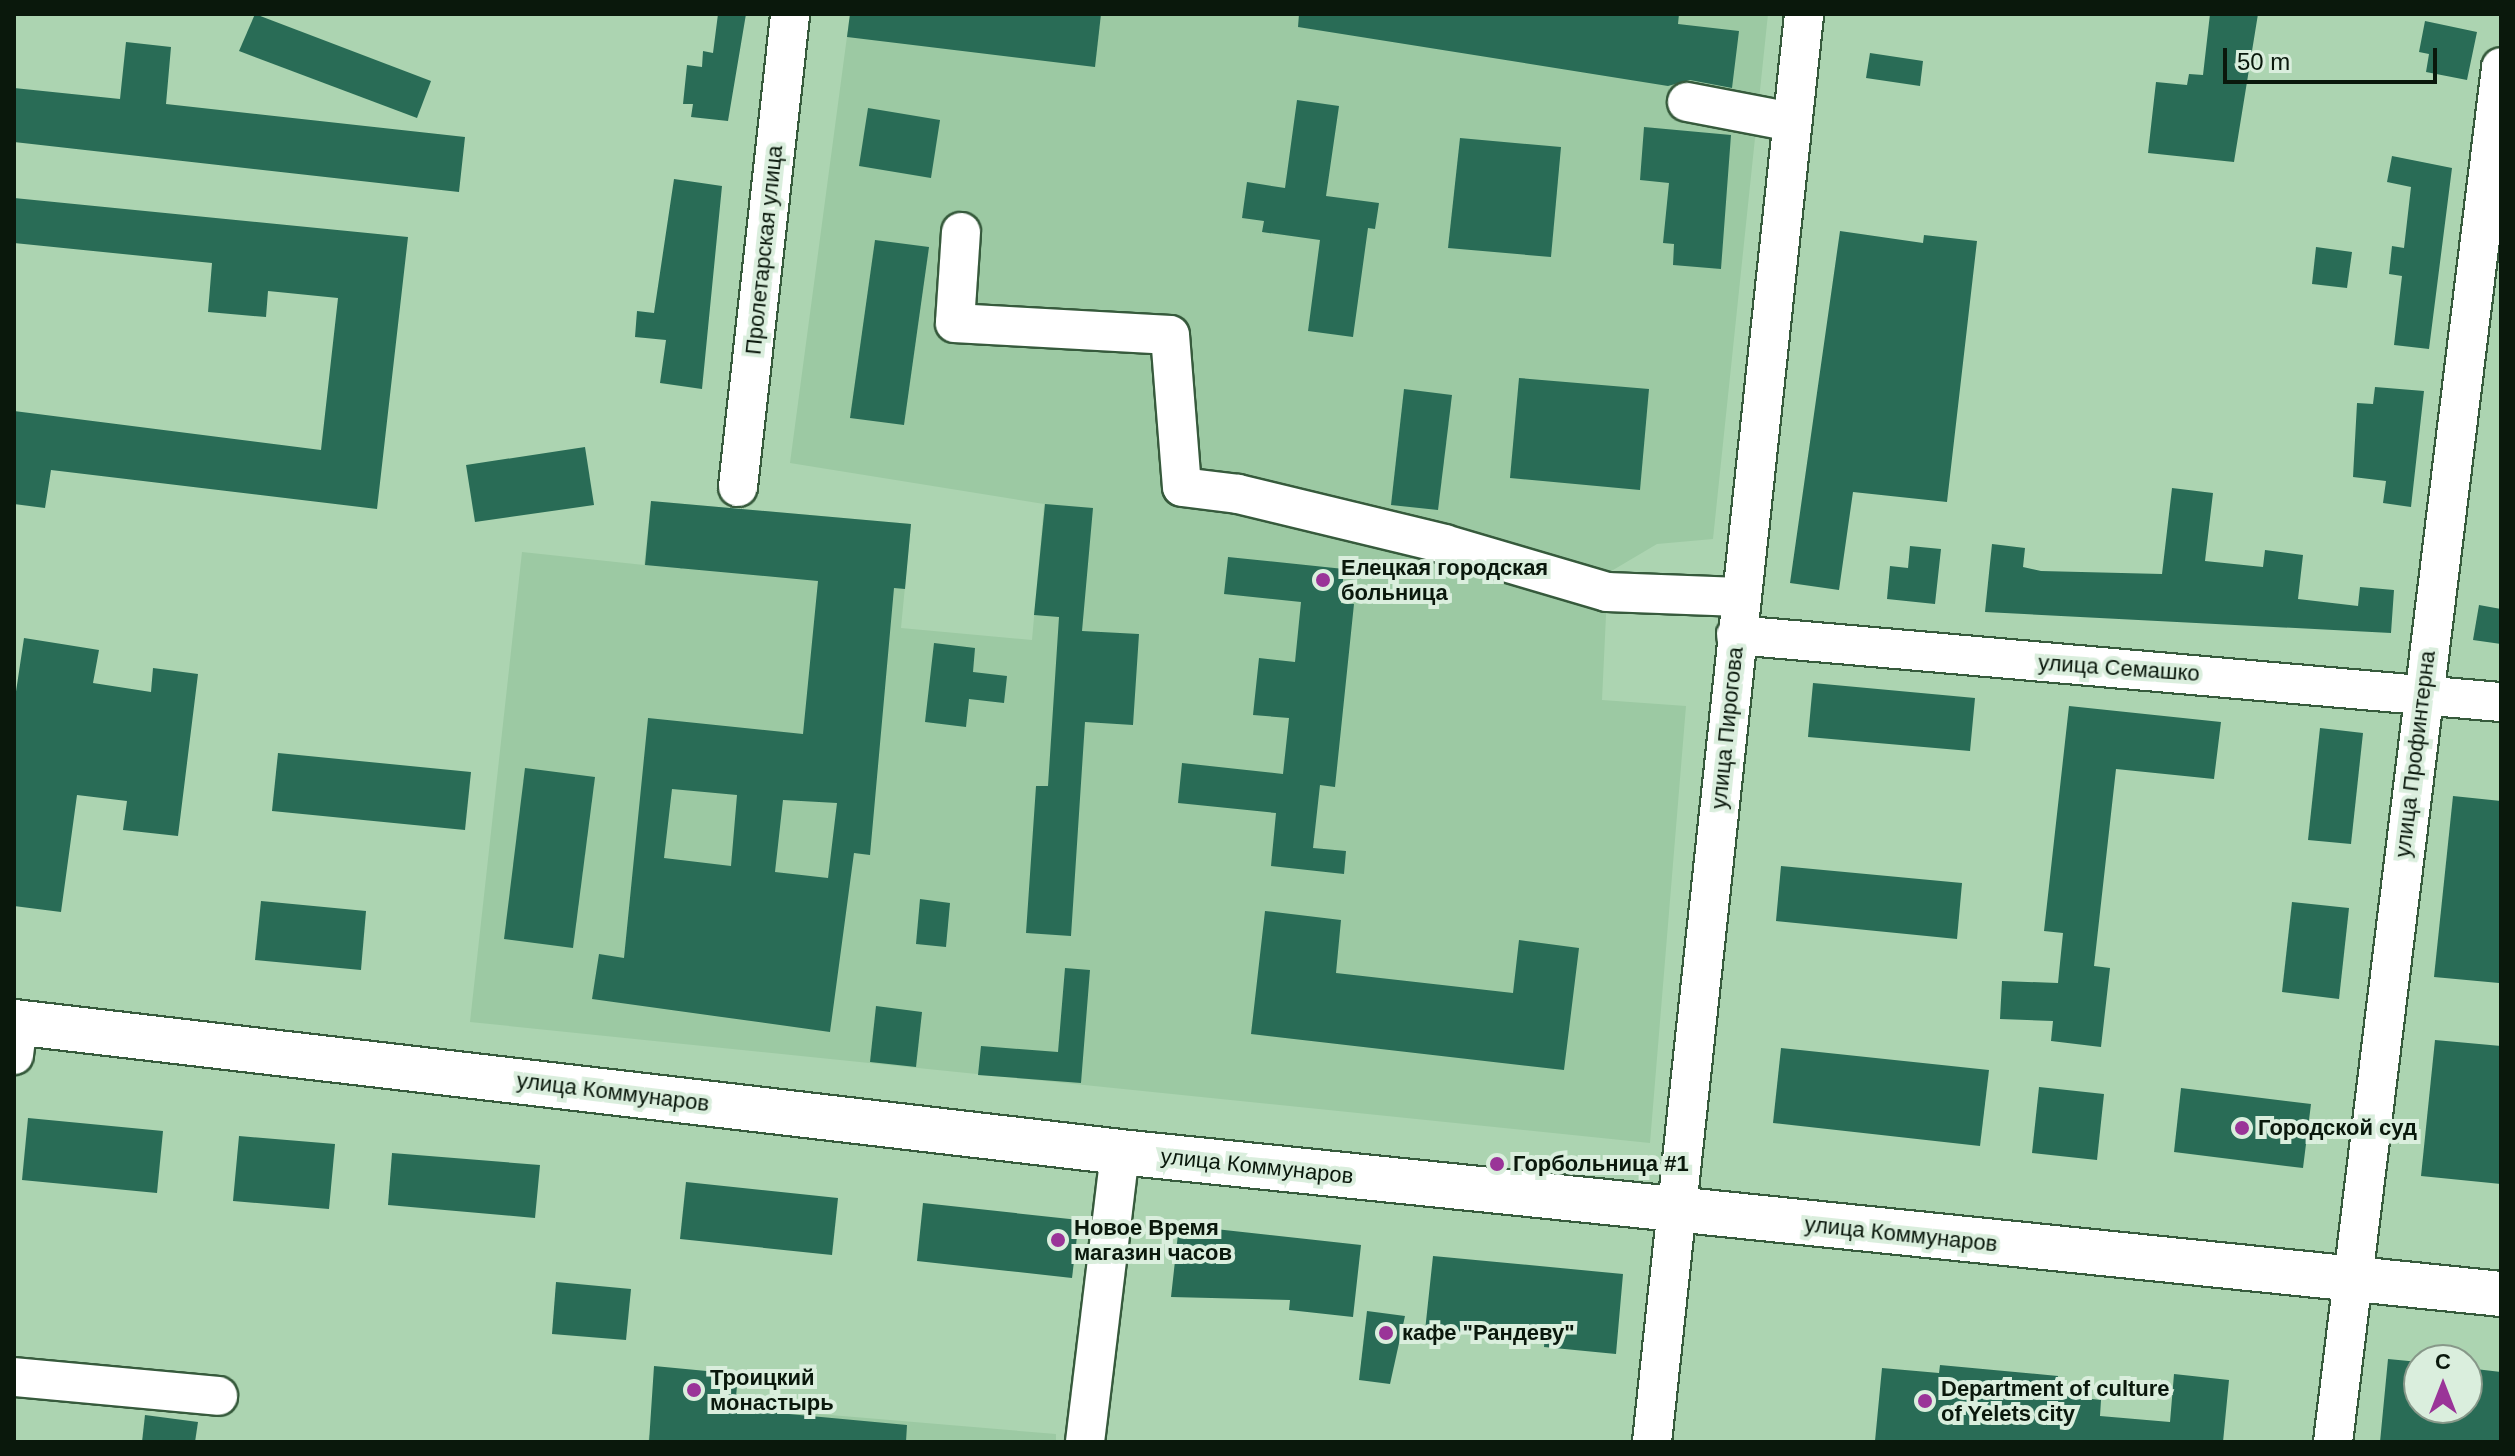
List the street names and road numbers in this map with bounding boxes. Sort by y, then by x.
street label: Пролетарская улица [740,144,788,356]
street label: улица Пирогова [1705,646,1749,810]
street label: улица Семашко [2037,649,2201,687]
street label: улица Профинтерна [2389,649,2441,859]
street label: улица Коммунаров [515,1067,711,1117]
street label: улица Коммунаров [1159,1143,1355,1189]
street label: улица Коммунаров [1803,1211,1999,1257]

